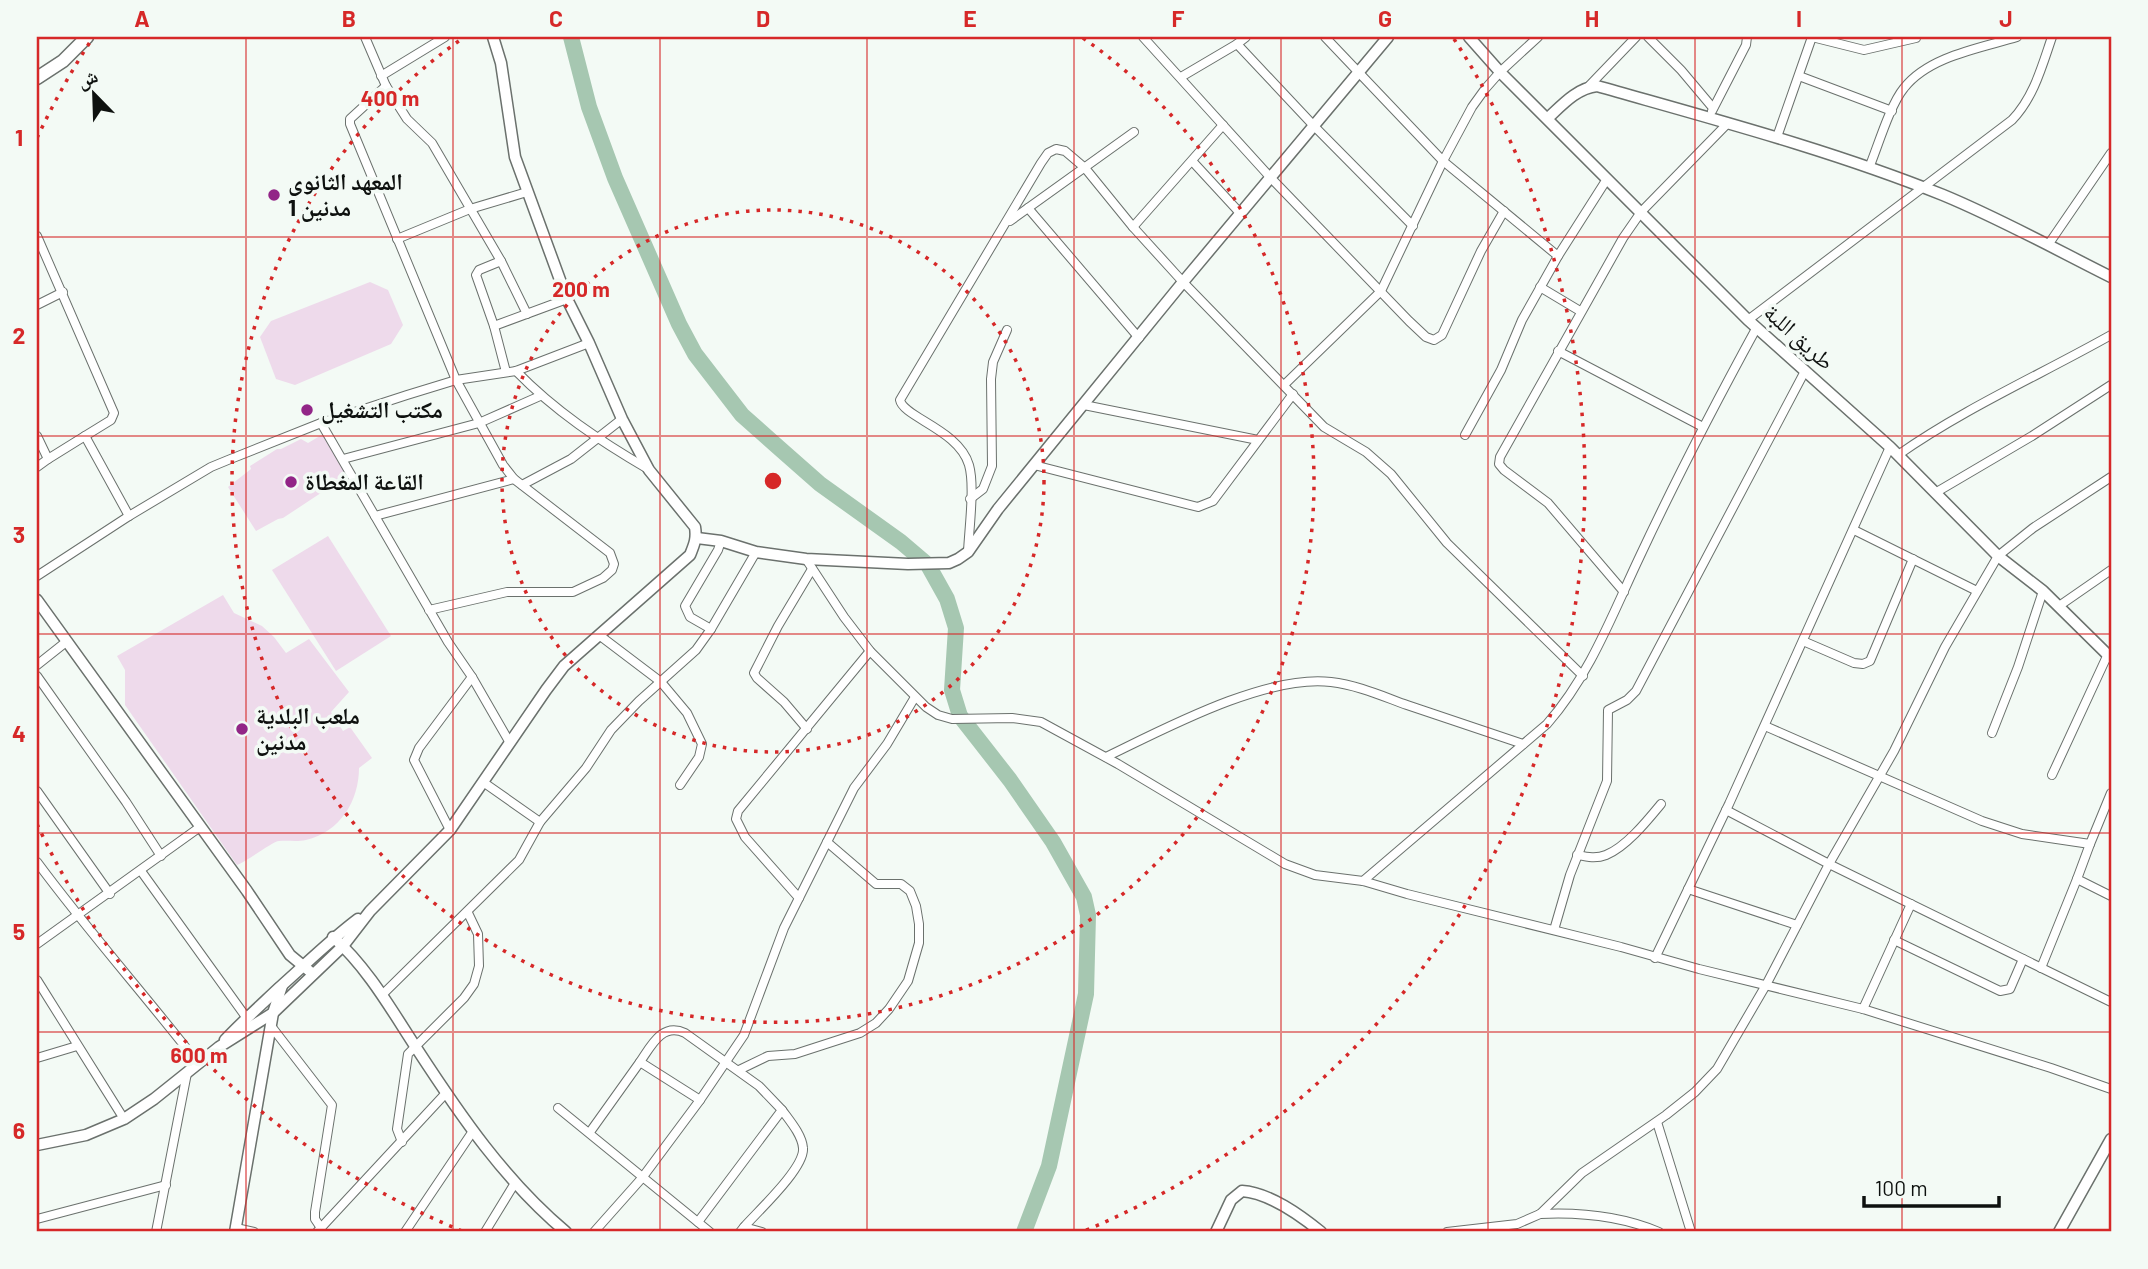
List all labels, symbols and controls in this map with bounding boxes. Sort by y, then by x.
text: A [134,4,150,32]
text: B [342,4,356,32]
text: C [549,4,563,32]
text: D [756,4,770,32]
text: E [963,4,977,32]
text: F [1172,4,1185,32]
text: G [1378,4,1392,32]
text: H [1585,4,1599,32]
text: I [1796,4,1802,32]
text: J [1999,4,2013,32]
north arrow [60,60,130,130]
text: ش [73,63,101,93]
text: 400 m [361,85,419,110]
text: 1 [15,123,23,151]
place label: المعهد الثانوي مدنين 1 [288,167,403,222]
marker: المعهد الثانوي مدنين 1 [266,187,282,203]
text: 200 m [552,276,610,301]
street label: طريق اللبة [1758,297,1841,376]
text: 2 [13,321,25,349]
place label: مكتب التشغيل [321,395,443,424]
marker: مكتب التشغيل [299,402,315,418]
place label: القاعة المغطاة [305,467,424,495]
centre of rings [761,469,785,493]
marker: القاعة المغطاة [283,474,299,490]
text: 3 [13,520,25,548]
place label: ملعب البلدية مدنين [256,701,360,756]
text: 4 [12,719,26,747]
marker: ملعب البلدية مدنين [234,721,250,737]
text: 5 [13,917,25,945]
text: 600 m [171,1042,227,1067]
text: 6 [13,1116,25,1144]
scale bar [1864,1164,1999,1208]
text: 100 m [1875,1175,1928,1200]

